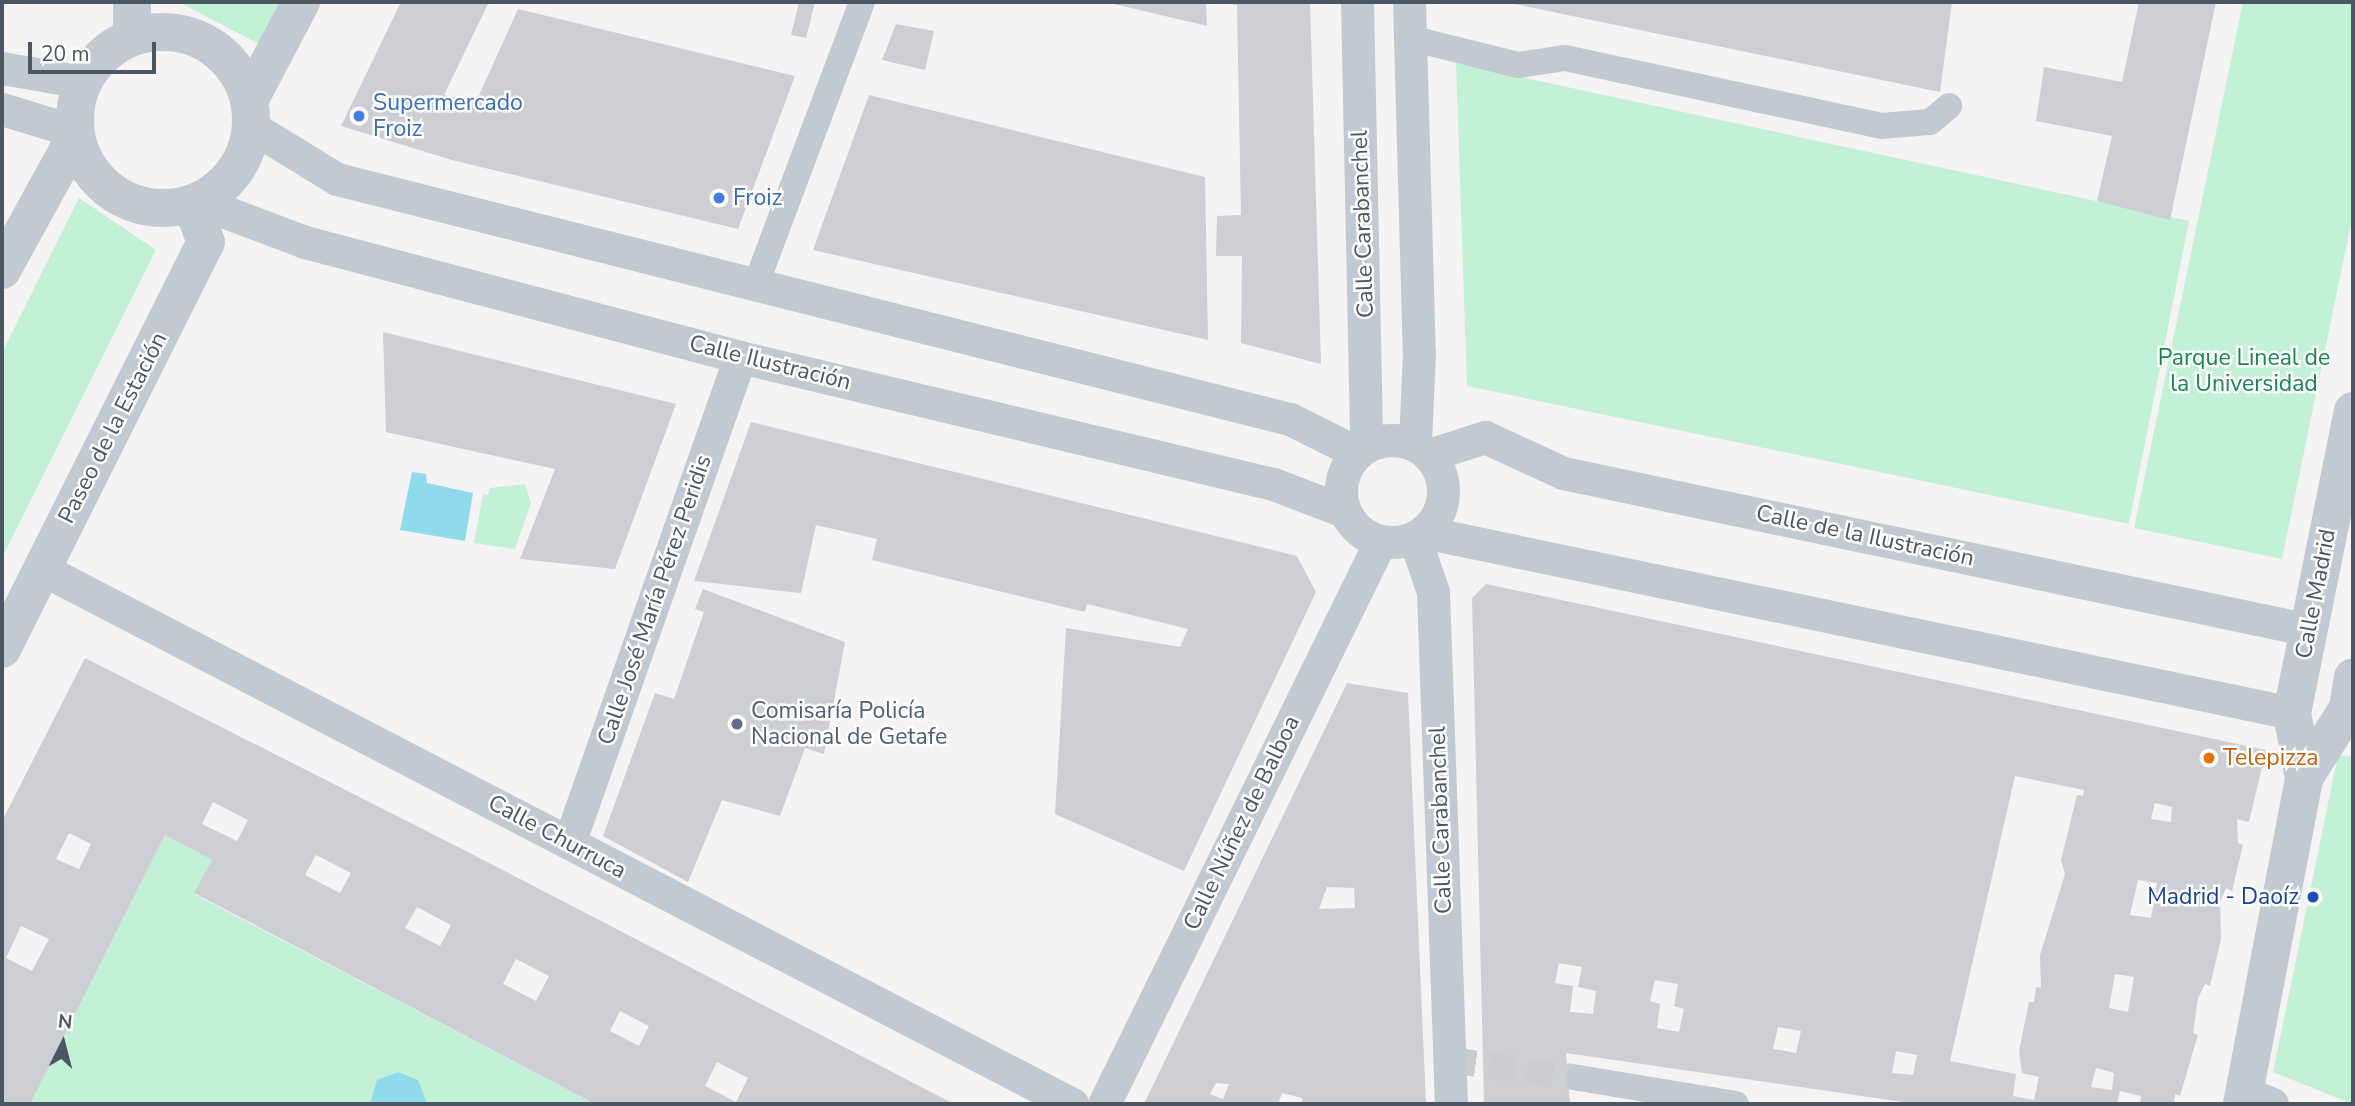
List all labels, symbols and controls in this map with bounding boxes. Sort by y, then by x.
scale bar [32,28,159,72]
text: 20 m [41,40,90,68]
place label: Supermercado Froiz [373,89,523,143]
marker: Supermercado Froiz [351,108,367,124]
street label: Calle Carabanchel [1346,130,1380,318]
place label: Froiz [733,184,782,212]
marker: Froiz [711,190,727,206]
street label: Paseo de la Estación [53,328,173,528]
street label: Calle Ilustración [686,330,854,396]
park label: Parque Lineal de la Universidad [2158,344,2330,398]
street label: Calle José María Pérez Peridis [592,451,718,749]
street label: Calle de la Ilustración [1753,499,1977,573]
street label: Calle Madrid [2290,527,2342,661]
place label: Comisaría Policía Nacional de Getafe [751,697,947,751]
street label: Calle Núñez de Balboa [1178,711,1306,935]
marker: Comisaría Policía Nacional de Getafe [729,716,745,732]
street label: Calle Carabanchel [1424,726,1458,914]
place label: Telepizza [2223,744,2318,772]
marker: Telepizza [2201,750,2217,766]
street label: Calle Churruca [483,789,631,885]
place label: Madrid - Daoíz [2147,883,2299,911]
marker: Madrid - Daoíz [2305,889,2321,905]
north arrow [28,1008,98,1078]
text: N [57,1008,74,1036]

